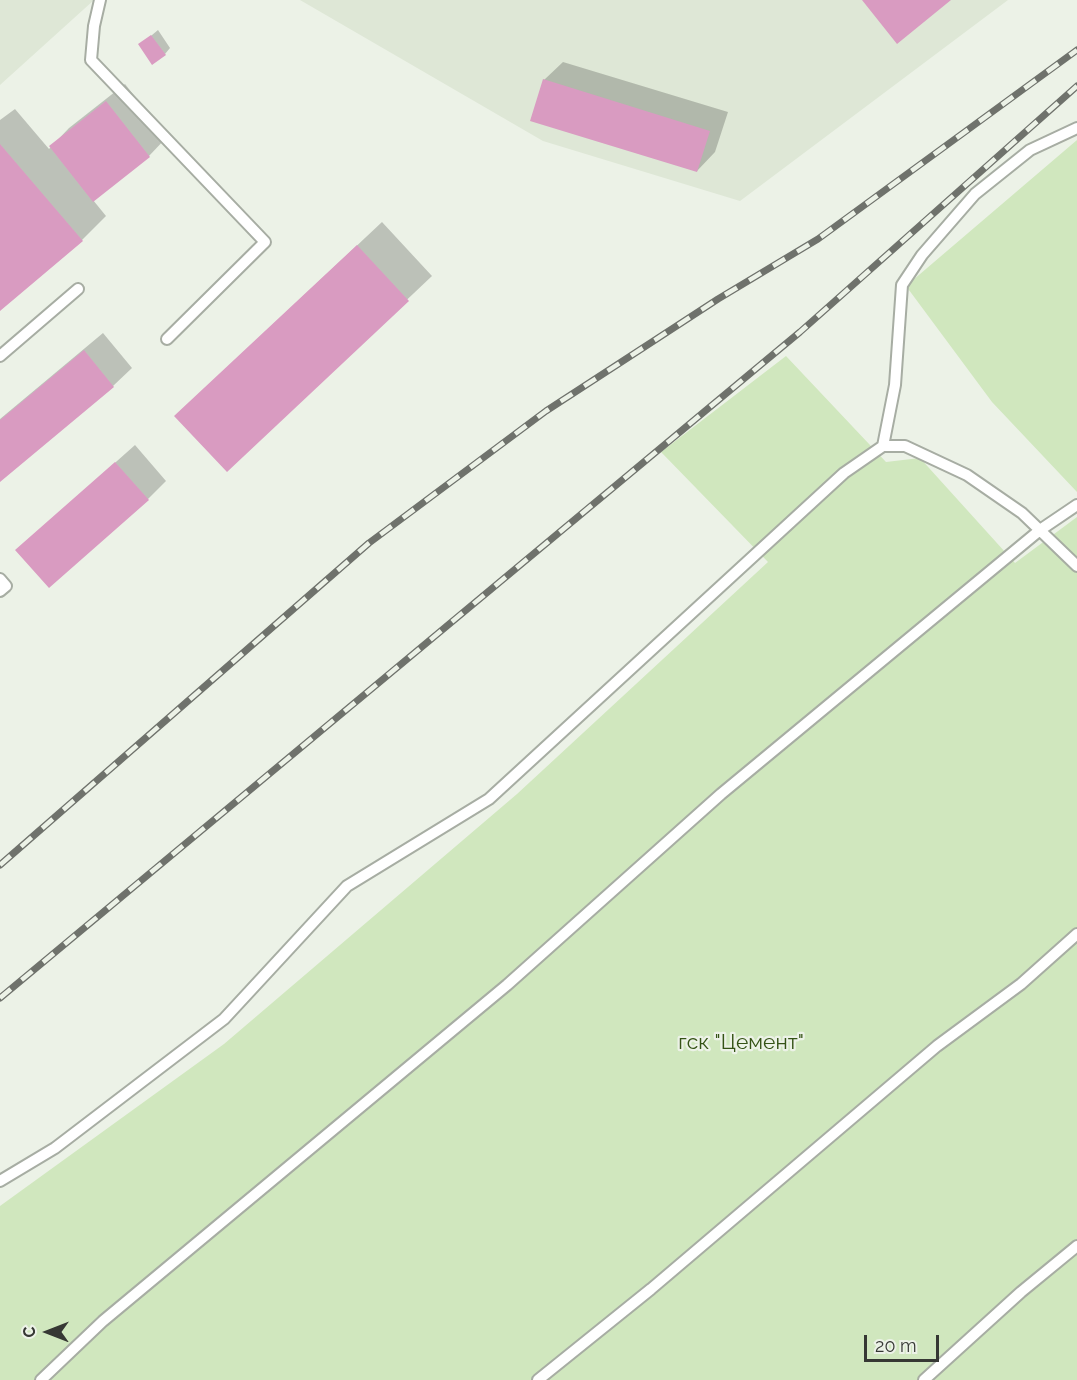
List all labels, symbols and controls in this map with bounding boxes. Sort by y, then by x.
park label: гск "Цемент" [678,1030,804,1056]
north arrow [18,1302,78,1362]
scale bar [867,1323,942,1361]
text: С [20,1327,39,1338]
text: 20 m [875,1335,917,1356]

